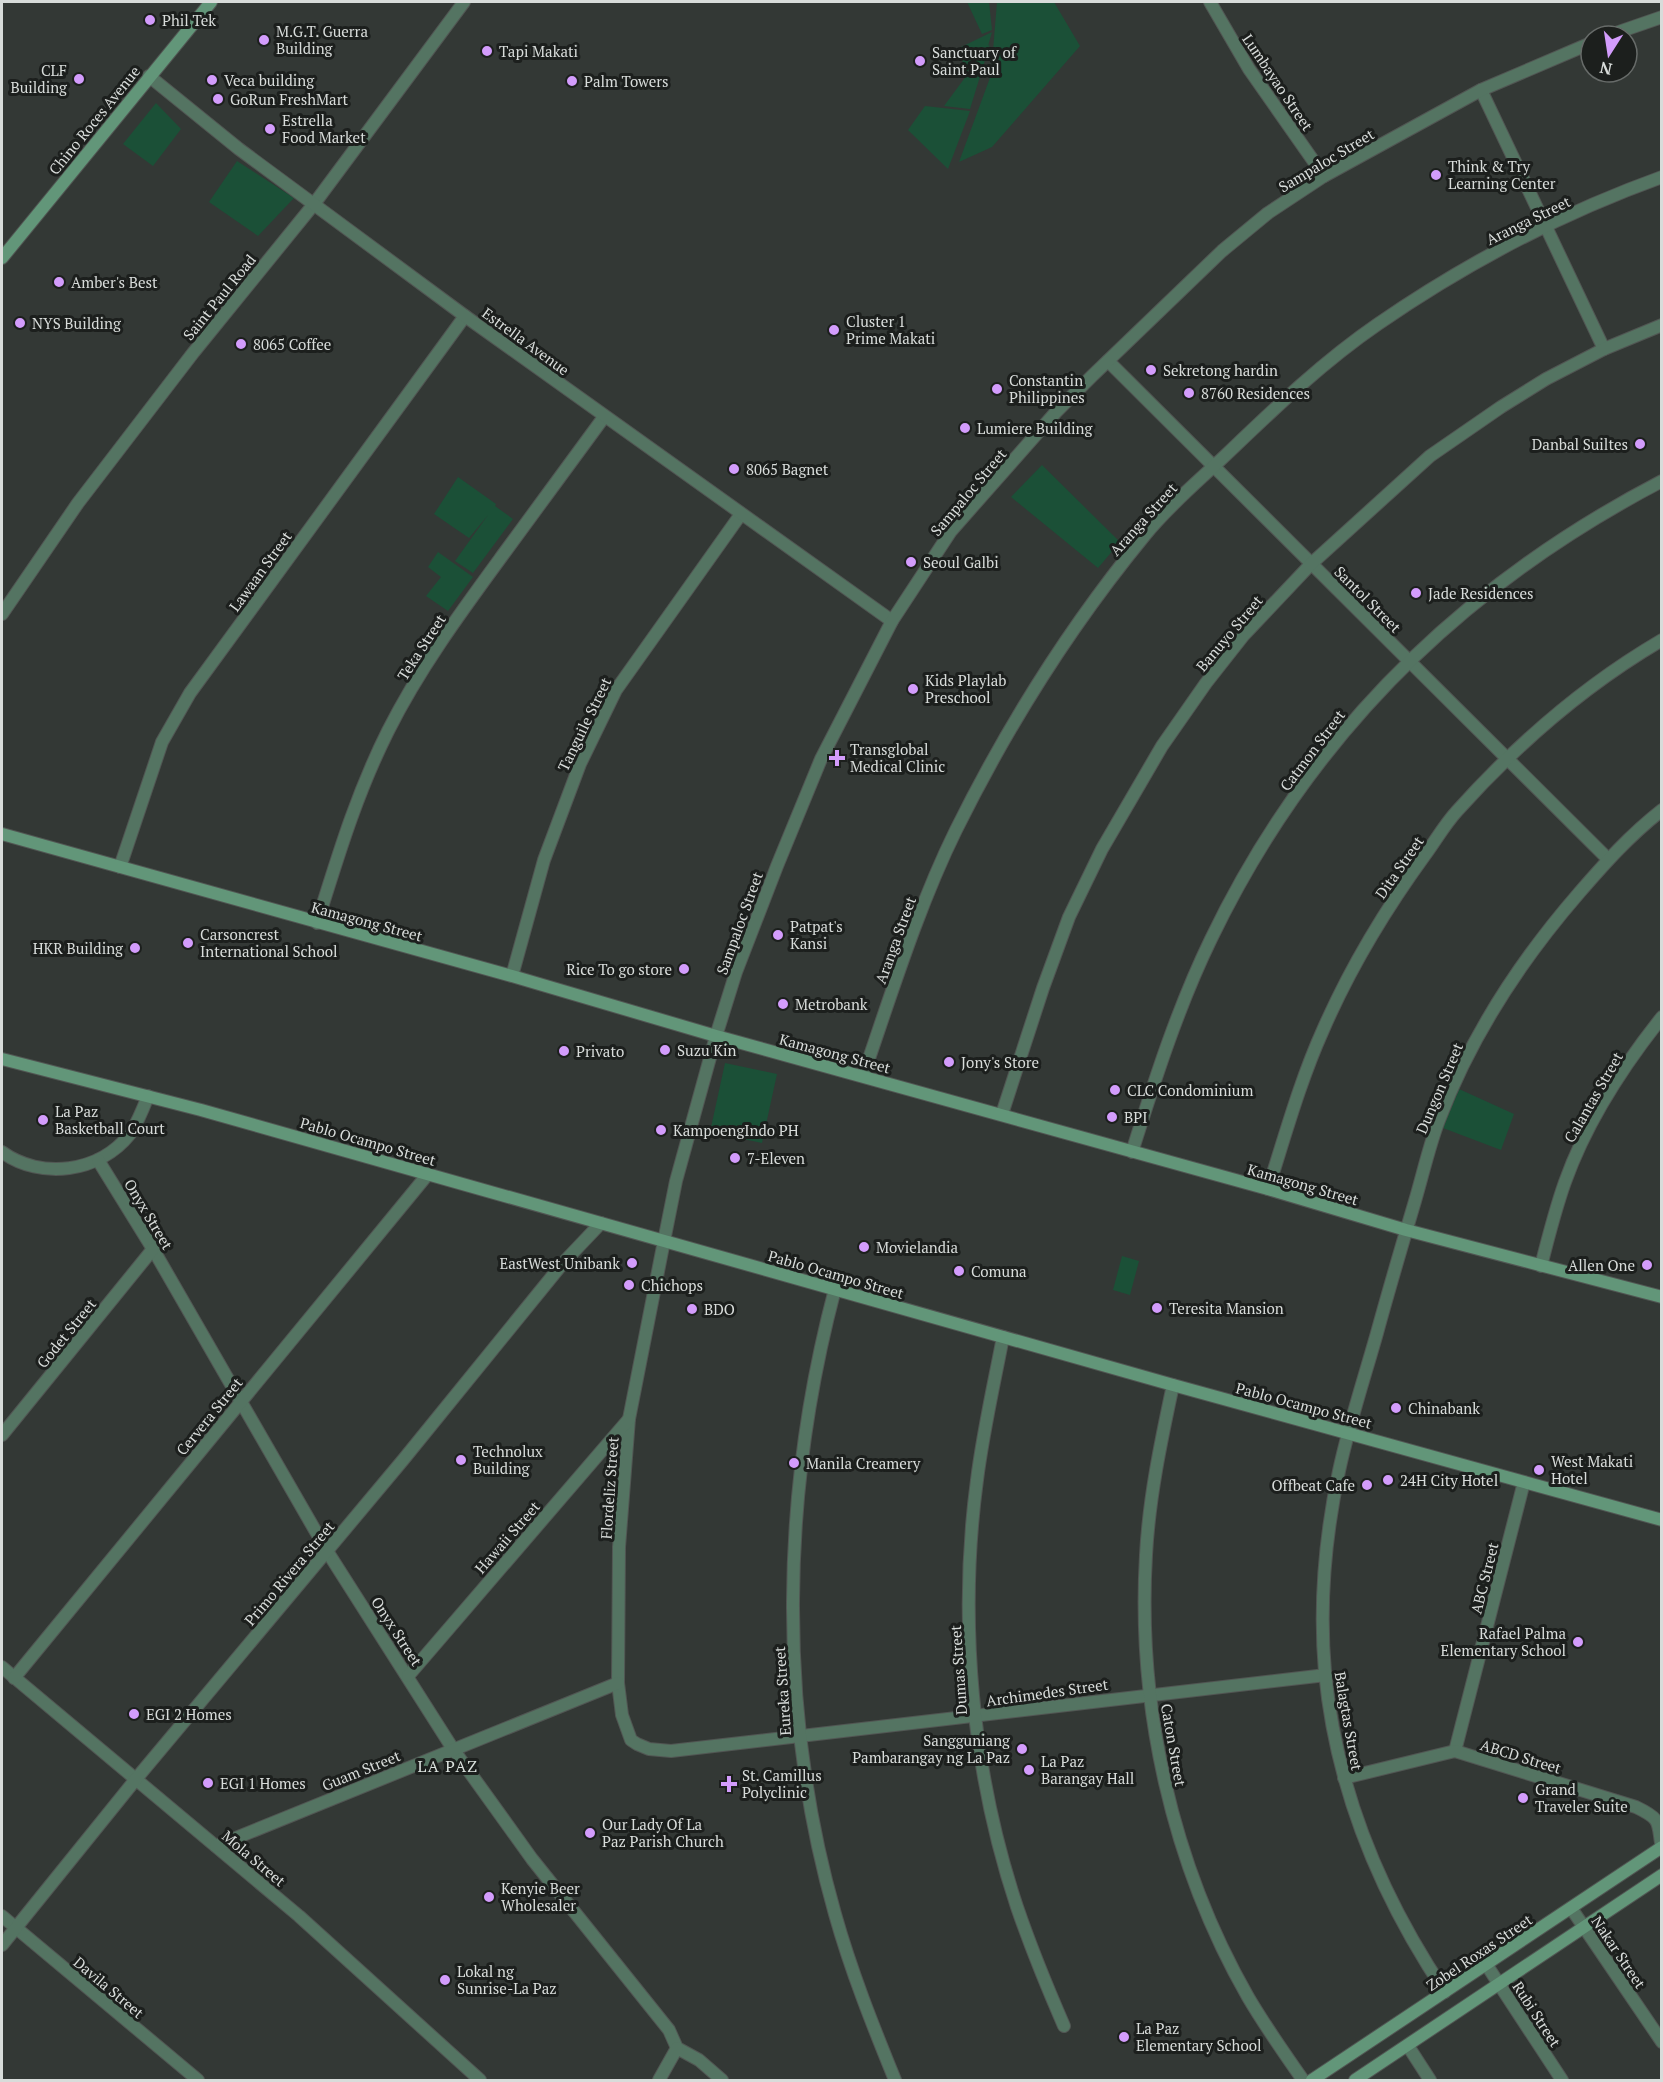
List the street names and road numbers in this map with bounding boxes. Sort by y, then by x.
street label: Lumbayao Street [1238,30,1318,135]
street label: Chino Roces Avenue [44,61,144,179]
street label: Sampaloc Street [1275,123,1378,196]
street label: Aranga Street [1482,191,1574,249]
street label: Saint Paul Road [178,250,260,344]
street label: Estrella Avenue [478,303,574,379]
street label: Sampaloc Street [926,444,1011,540]
street label: Aranga Street [1105,478,1181,560]
street label: Lawaan Street [224,527,296,615]
street label: Santol Street [1330,561,1406,637]
street label: Banuyo Street [1191,590,1267,675]
street label: Teka Street [392,610,450,684]
street label: Tanguile Street [553,673,616,774]
street label: Catmon Street [1275,705,1349,795]
street label: Dita Street [1370,831,1428,902]
street label: Sampaloc Street [711,868,767,977]
street label: Aranga Street [870,893,920,986]
street label: Kamagong Street [309,897,425,946]
street label: Kamagong Street [777,1029,893,1078]
street label: Dungon Street [1411,1039,1467,1137]
street label: Calantas Street [1559,1048,1627,1146]
street label: Pablo Ocampo Street [298,1112,439,1170]
street label: Kamagong Street [1245,1159,1361,1210]
street label: Onyx Street [120,1175,178,1253]
street label: Pablo Ocampo Street [766,1245,907,1303]
street label: Godet Street [32,1294,100,1372]
street label: Cervera Street [171,1373,247,1459]
street label: Pablo Ocampo Street [1234,1377,1375,1433]
street label: Flordeliz Street [595,1436,623,1540]
street label: Hawaii Street [470,1496,544,1577]
street label: Primo Rivera Street [240,1516,339,1629]
street label: ABC Street [1465,1540,1503,1616]
street label: Onyx Street [367,1592,427,1670]
street label: Dumas Street [945,1624,971,1716]
street label: Eureka Street [769,1645,795,1736]
street label: Balagtas Street [1330,1670,1368,1772]
street label: Archimedes Street [985,1673,1110,1710]
street label: Caton Street [1157,1702,1191,1788]
street label: ABCD Street [1478,1734,1564,1778]
street label: Guam Street [319,1745,404,1795]
street label: Mola Street [218,1826,290,1891]
street label: Zobel Roxas Street [1422,1909,1536,1995]
street label: Nakar Street [1587,1912,1651,1992]
street label: Davila Street [70,1952,149,2023]
street label: Rubi Street [1508,1977,1566,2051]

